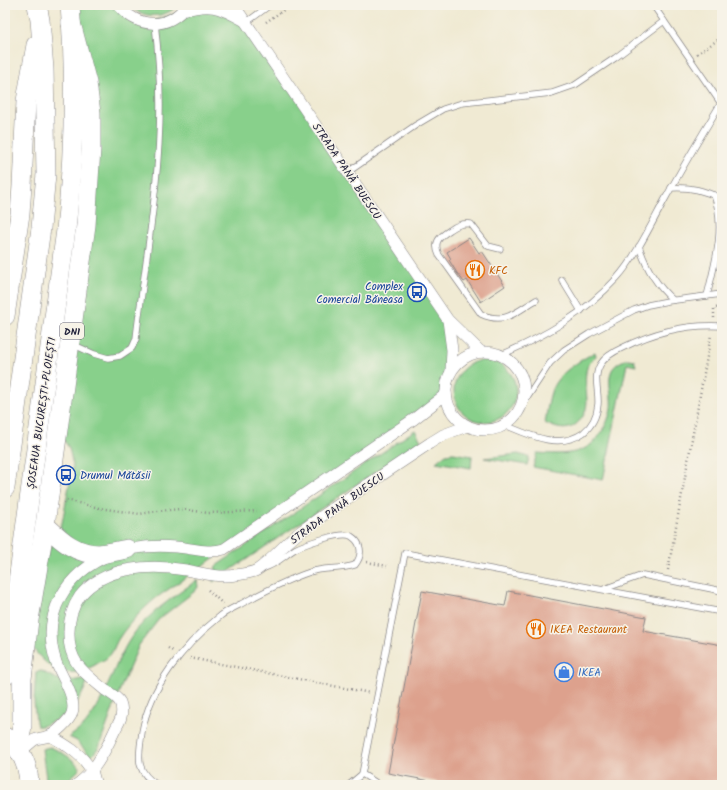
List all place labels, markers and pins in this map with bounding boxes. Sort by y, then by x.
restaurant icon: KFC [464,259,486,281]
place label: KFC [489,262,508,280]
place label: Complex Comercial Băneasa [316,278,403,309]
bus stop icon: Complex Comercial Băneasa [406,281,428,303]
bus stop icon: Drumul Mătăsii [55,464,77,486]
place label: Drumul Mătăsii [80,467,151,485]
restaurant icon: IKEA Restaurant [525,618,547,640]
place label: IKEA Restaurant [550,621,628,639]
shop icon: IKEA [553,661,575,683]
place label: IKEA [578,664,601,682]

